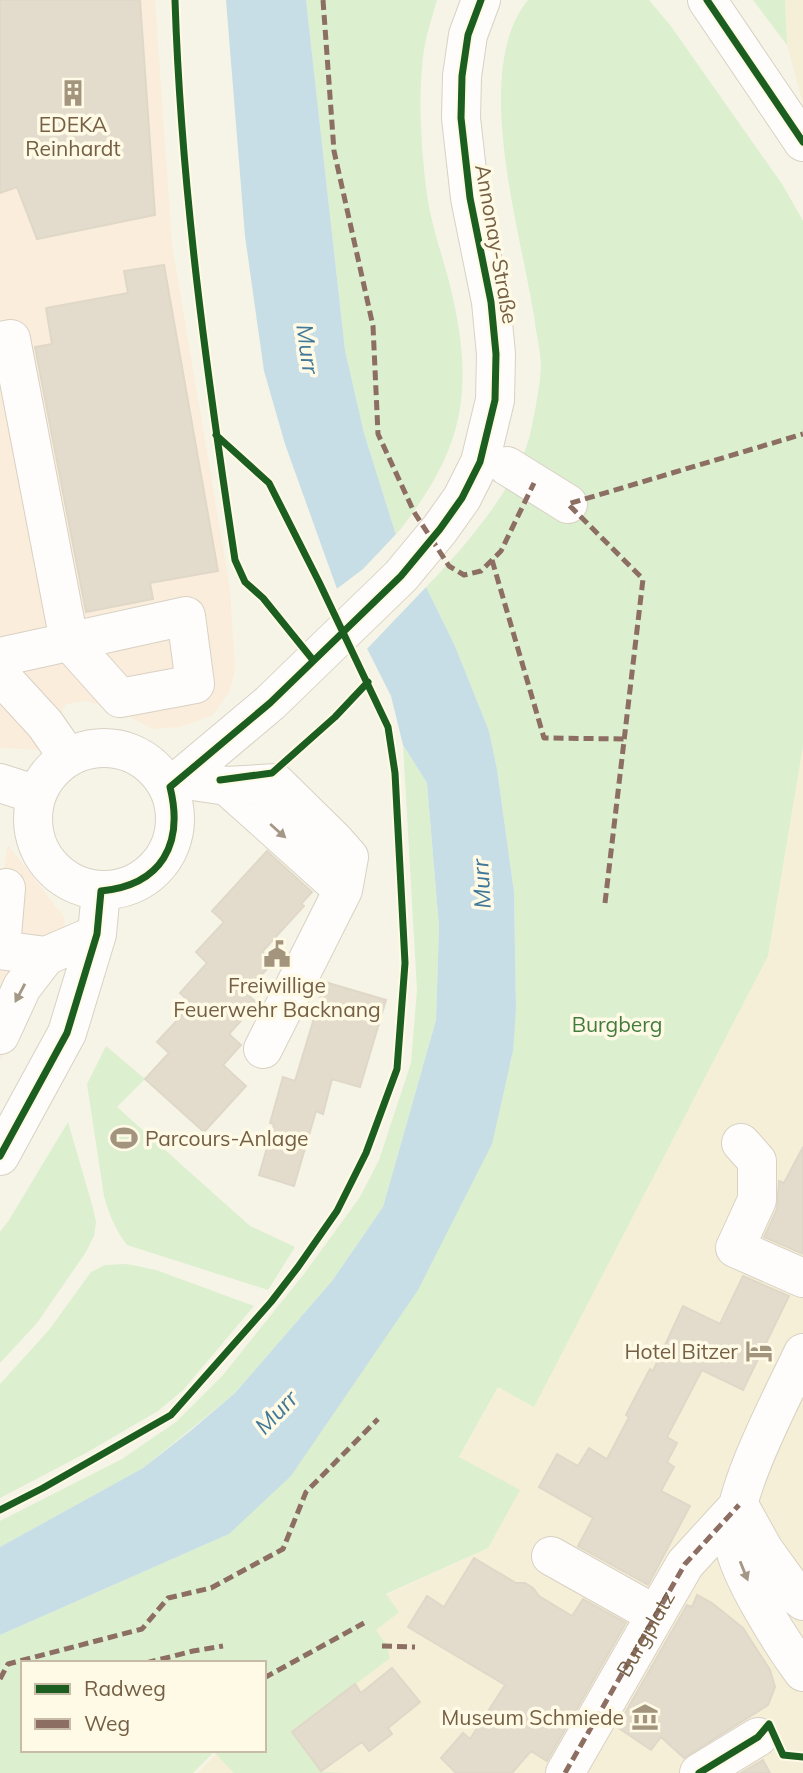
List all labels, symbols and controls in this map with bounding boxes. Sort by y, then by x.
building icon: EDEKA Reinhardt [58,78,88,108]
place label: EDEKA Reinhardt [25,111,121,161]
street label: Annonay-Straße [470,162,524,326]
water label: Murr [290,322,326,377]
one-way arrow [269,823,287,839]
water label: Murr [465,857,497,910]
public building icon: Freiwillige Feuerwehr Backnang [262,939,292,969]
place label: Freiwillige Feuerwehr Backnang [173,972,381,1022]
one-way arrow [14,984,26,1003]
park label: Burgberg [572,1011,662,1037]
sports icon: Parcours-Anlage [109,1123,139,1153]
place label: Parcours-Anlage [145,1125,309,1151]
hotel icon: Hotel Bitzer [744,1336,774,1366]
place label: Hotel Bitzer [625,1338,738,1364]
water label: Murr [248,1383,305,1440]
one-way arrow [738,1561,749,1582]
street label: Burgplatz [610,1586,680,1681]
legend [21,1661,266,1752]
text: Radweg [84,1675,166,1701]
museum icon: Museum Schmiede [630,1702,660,1732]
place label: Museum Schmiede [441,1704,624,1730]
text: Weg [84,1710,130,1736]

